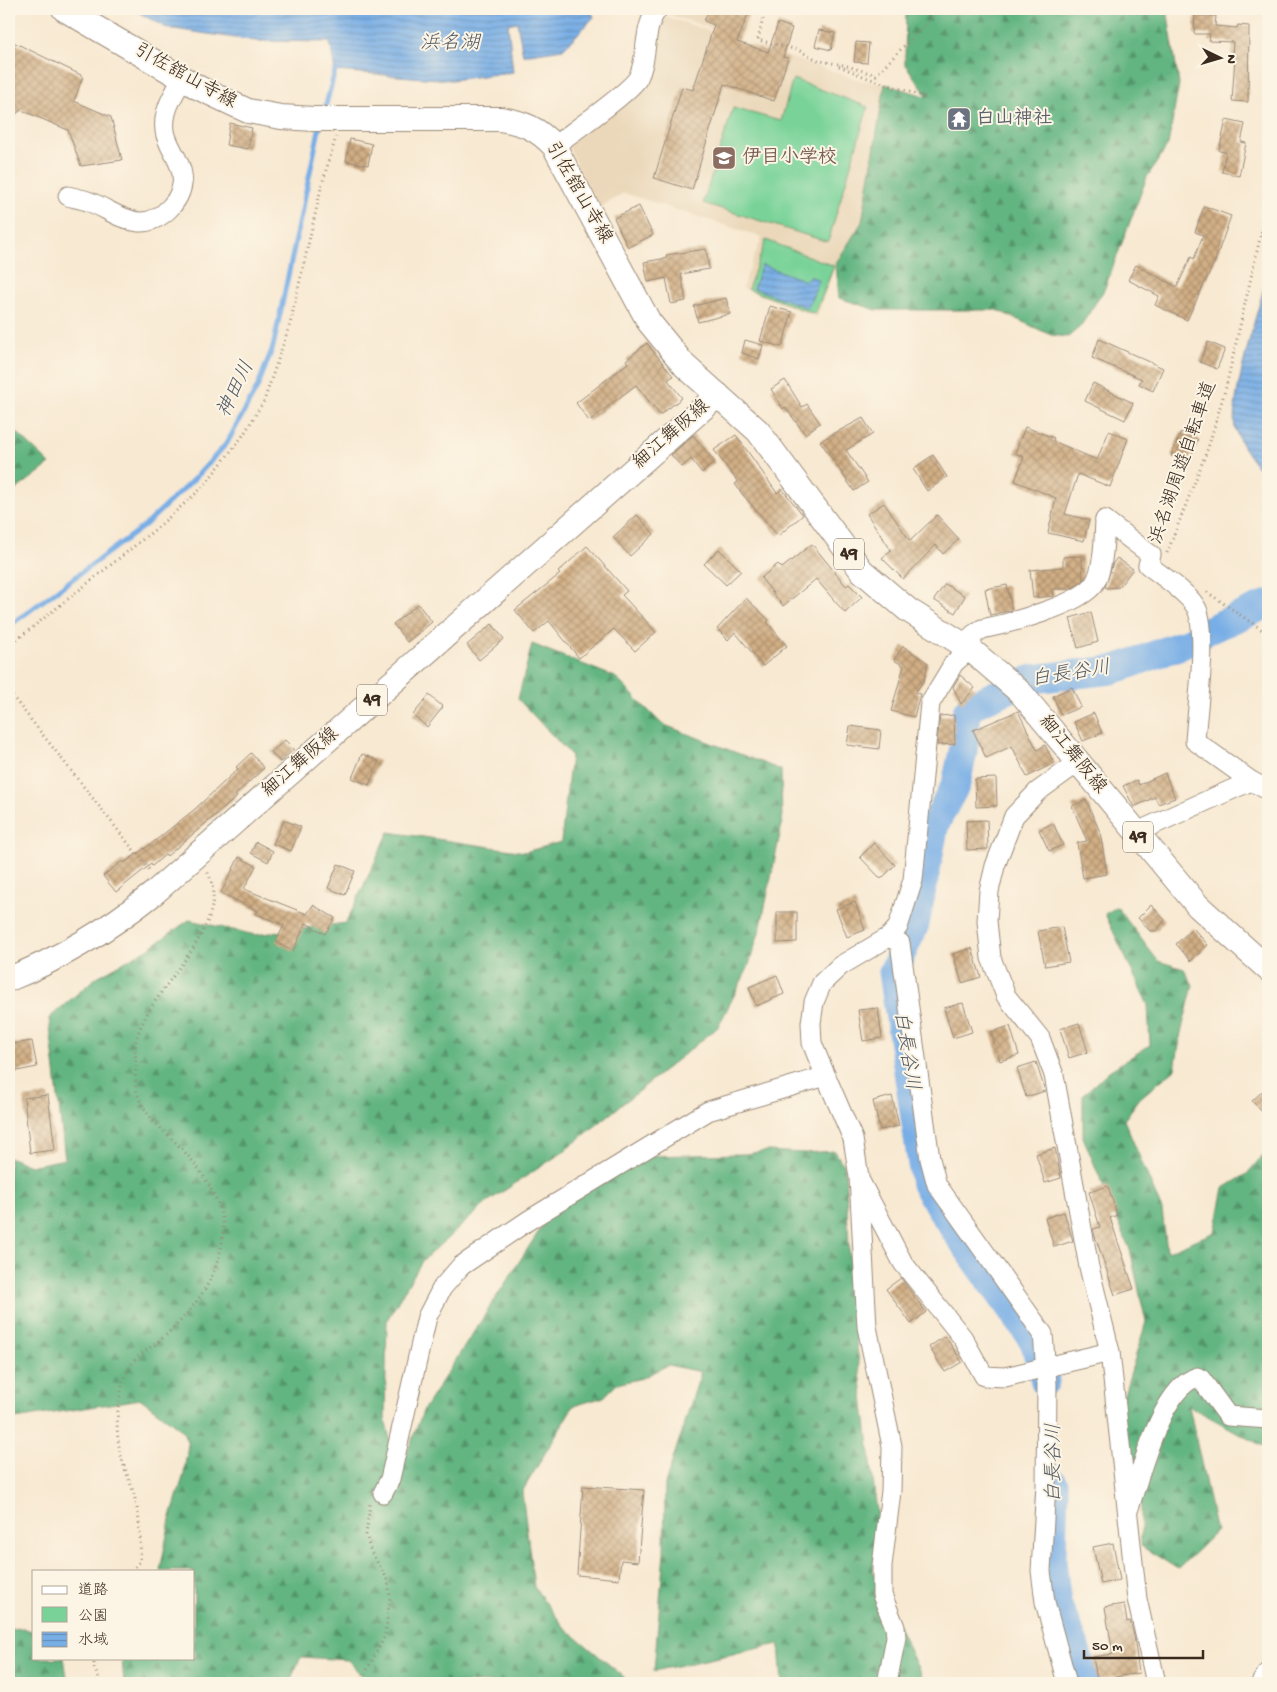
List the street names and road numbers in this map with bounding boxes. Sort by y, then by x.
street label: 引佐舘山寺線 [130,38,241,115]
street label: 引佐舘山寺線 [540,137,617,248]
street label: 浜名湖周遊自転車道 [1144,378,1223,548]
street label: 細江舞阪線 [628,394,715,475]
road number: 49 [834,538,864,570]
road number: 49 [357,684,387,716]
street label: 細江舞阪線 [1033,710,1112,799]
street label: 細江舞阪線 [257,722,344,803]
road number: 49 [1123,822,1153,852]

